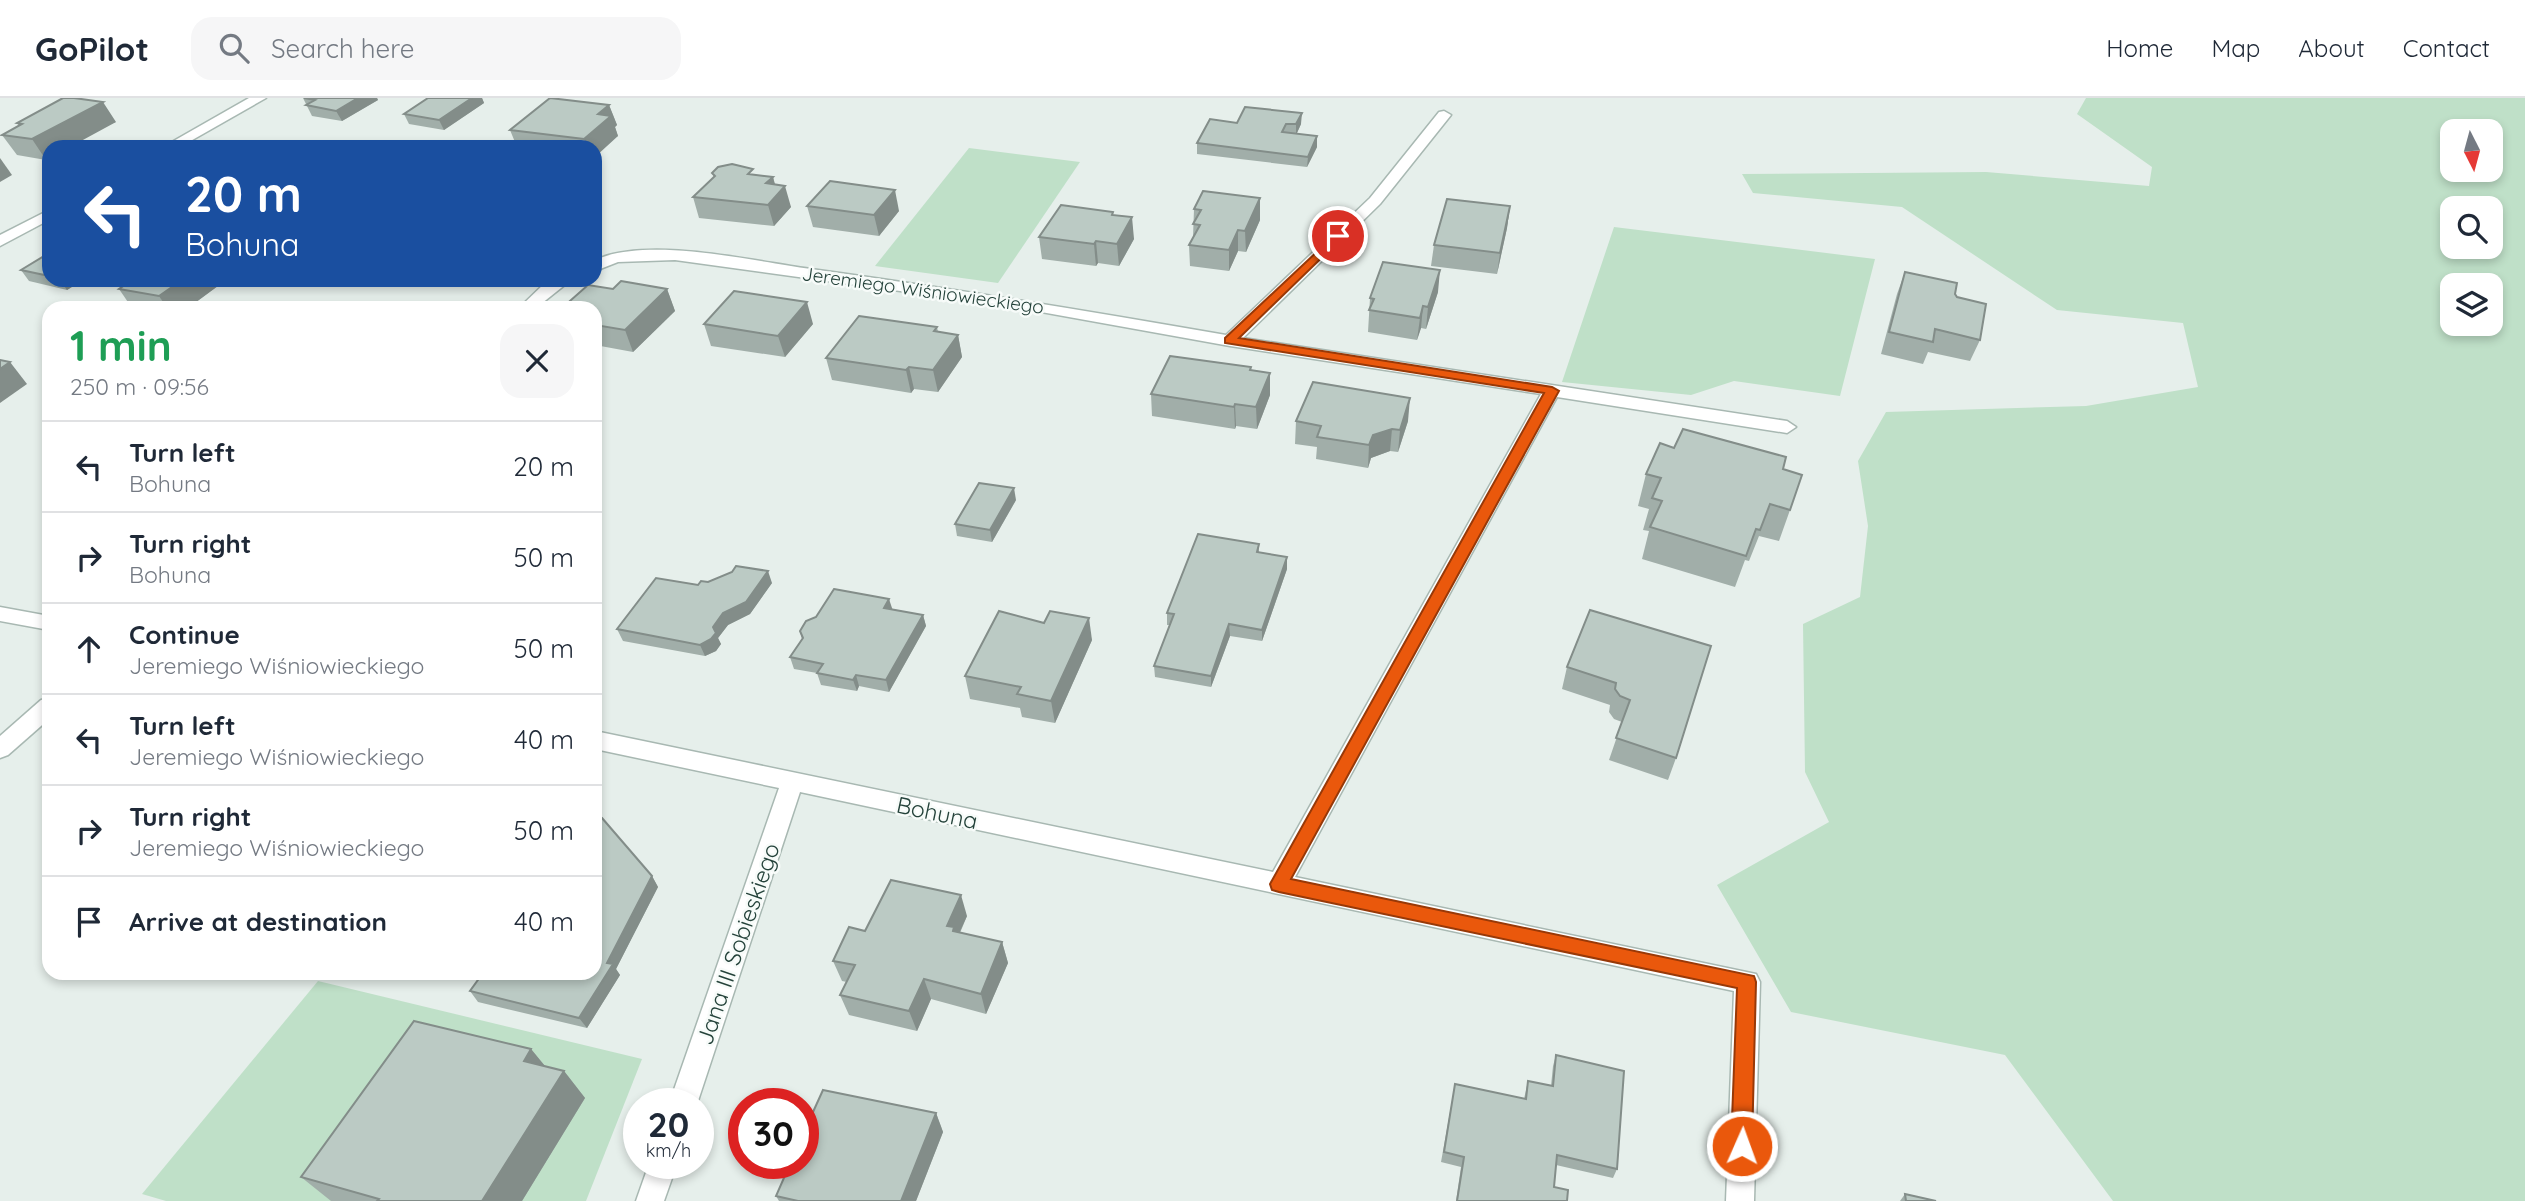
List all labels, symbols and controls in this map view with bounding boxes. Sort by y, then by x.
search box [191,17,681,80]
text: GoPilot [35,28,149,69]
icon: search [215,29,253,67]
text: Search here [271,32,414,65]
text: Home [2106,33,2173,63]
text: Map [2211,33,2260,63]
text: About [2298,33,2365,63]
text: Contact [2403,33,2490,63]
north arrow [2440,119,2502,182]
map controls [2440,119,2503,336]
text: 20 m [185,163,302,224]
icon: left [70,168,161,259]
button: search [2440,196,2503,259]
pin [1308,206,1368,266]
icon: arrive [1319,217,1357,255]
text: Bohuna [185,224,299,264]
street label: Jeremiego Wiśniowieckiego [801,261,1045,319]
button: layers [2440,273,2503,336]
text: 1 min [70,319,172,372]
button: close [500,324,574,398]
text: 250 m · 09:56 [70,372,209,401]
text: Turn left [129,436,236,469]
icon: left [70,448,108,486]
text: 20 m [513,450,574,483]
text: Bohuna [129,469,211,498]
text: Turn right [129,527,251,560]
icon: right [70,539,108,577]
text: 50 m [514,541,574,574]
text: Bohuna [129,560,211,589]
text: Continue [129,618,240,651]
icon: ahead [70,630,108,668]
text: 50 m [514,632,574,665]
text: Jeremiego Wiśniowieckiego [129,651,424,680]
text: Turn left [129,709,236,742]
icon: left [70,721,108,759]
text: 40 m [514,723,574,756]
text: Jeremiego Wiśniowieckiego [129,742,424,771]
street label: Bohuna [894,790,980,835]
text: Turn right [129,800,251,833]
icon: right [70,812,108,850]
text: 50 m [514,814,574,847]
text: Jeremiego Wiśniowieckiego [129,833,424,862]
street label: Jana III Sobieskiego [689,839,786,1049]
icon: arrive [70,903,108,941]
text: Arrive at destination [129,905,387,938]
text: 40 m [514,905,574,938]
speed limit sign: 30 [728,1088,819,1179]
text: 20 [648,1102,689,1146]
position arrow [1705,1109,1779,1183]
text: km/h [646,1139,691,1162]

